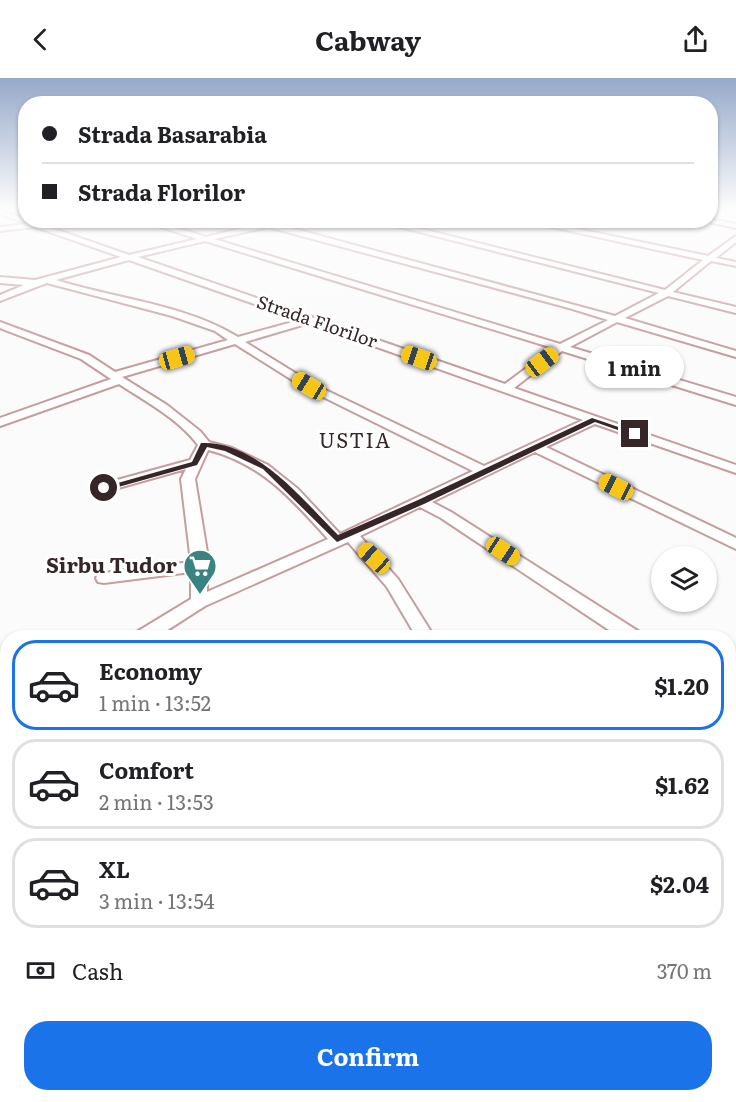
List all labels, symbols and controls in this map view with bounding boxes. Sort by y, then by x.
text: Cabway [315,19,421,59]
icon: back [24,23,57,56]
icon: share [679,23,712,56]
text: Strada Basarabia [78,117,267,150]
text: Strada Florilor [78,175,245,208]
street label: Strada Florilor [253,287,382,354]
car [157,344,197,372]
car [399,344,439,372]
car [522,344,562,380]
callout: 1 min [586,347,684,389]
text: 1 min [608,352,661,382]
car [289,369,329,403]
route end [621,420,648,447]
district label: USTIA [319,424,391,454]
car [596,471,636,503]
route start [90,474,117,501]
car [483,534,523,568]
car [355,539,393,577]
map controls [651,546,717,612]
button: layers [651,546,717,612]
place label: Sirbu Tudor [46,548,178,579]
supermarket icon: Sirbu Tudor [182,548,218,595]
text: Economy [99,654,202,687]
icon: car [27,658,81,712]
text: $1.20 [654,669,709,702]
text: 1 min · 13:52 [99,687,211,717]
text: Comfort [99,753,194,786]
icon: car [27,757,81,811]
text: $1.62 [655,768,709,801]
text: 2 min · 13:53 [99,786,214,816]
text: XL [99,852,130,885]
icon: car [27,856,81,910]
text: $2.04 [650,867,709,900]
text: 3 min · 13:54 [99,885,215,915]
icon: cash [24,954,57,987]
text: Cash [72,954,123,987]
text: 370 m [657,955,712,985]
button: Confirm [24,1021,712,1090]

